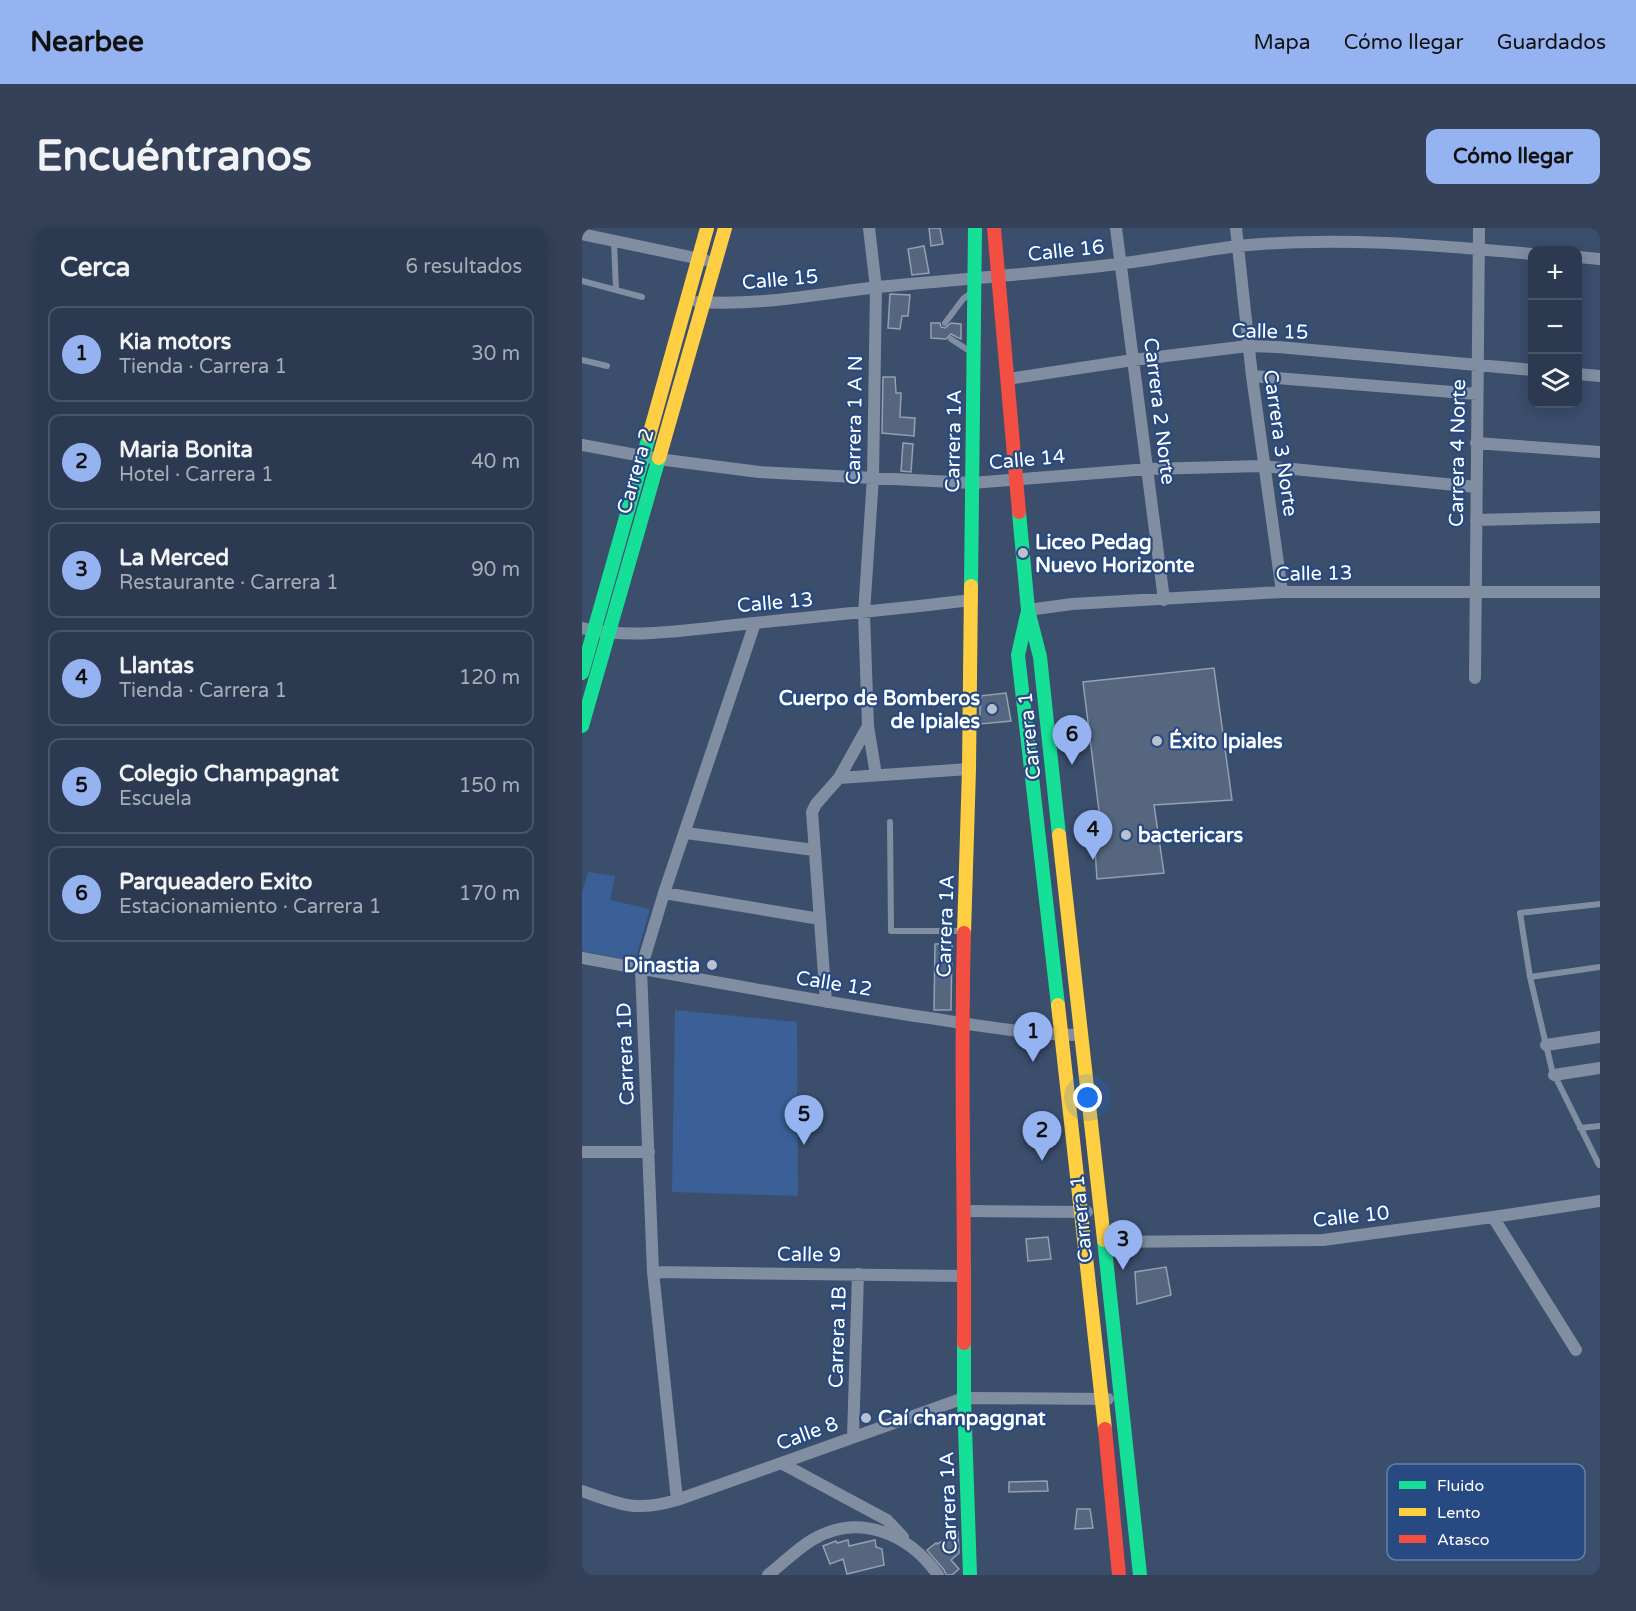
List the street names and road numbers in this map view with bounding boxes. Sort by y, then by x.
street label: Calle 16 [1027,235,1106,267]
street label: Calle 15 [741,265,819,295]
street label: Calle 15 [1231,319,1309,345]
street label: Carrera 2 Norte [1138,336,1180,486]
street label: Carrera 1 A N [842,355,868,485]
street label: Carrera 3 Norte [1258,368,1302,518]
street label: Carrera 4 Norte [1445,379,1471,527]
street label: Carrera 1A [941,389,967,493]
street label: Carrera 2 [612,426,660,517]
street label: Calle 14 [988,445,1066,475]
street label: Calle 13 [1275,561,1353,587]
street label: Calle 13 [736,588,814,618]
street label: Carrera 1 [1013,691,1047,781]
street label: Carrera 1A [932,874,960,978]
street label: Calle 12 [794,966,874,1002]
street label: Carrera 1D [612,1002,640,1106]
street label: Carrera 1 [1065,1174,1099,1264]
street label: Calle 10 [1312,1201,1391,1233]
street label: Calle 9 [777,1242,841,1268]
street label: Carrera 1B [824,1286,852,1388]
street label: Calle 8 [773,1412,842,1456]
street label: Carrera 1A [935,1451,963,1555]

